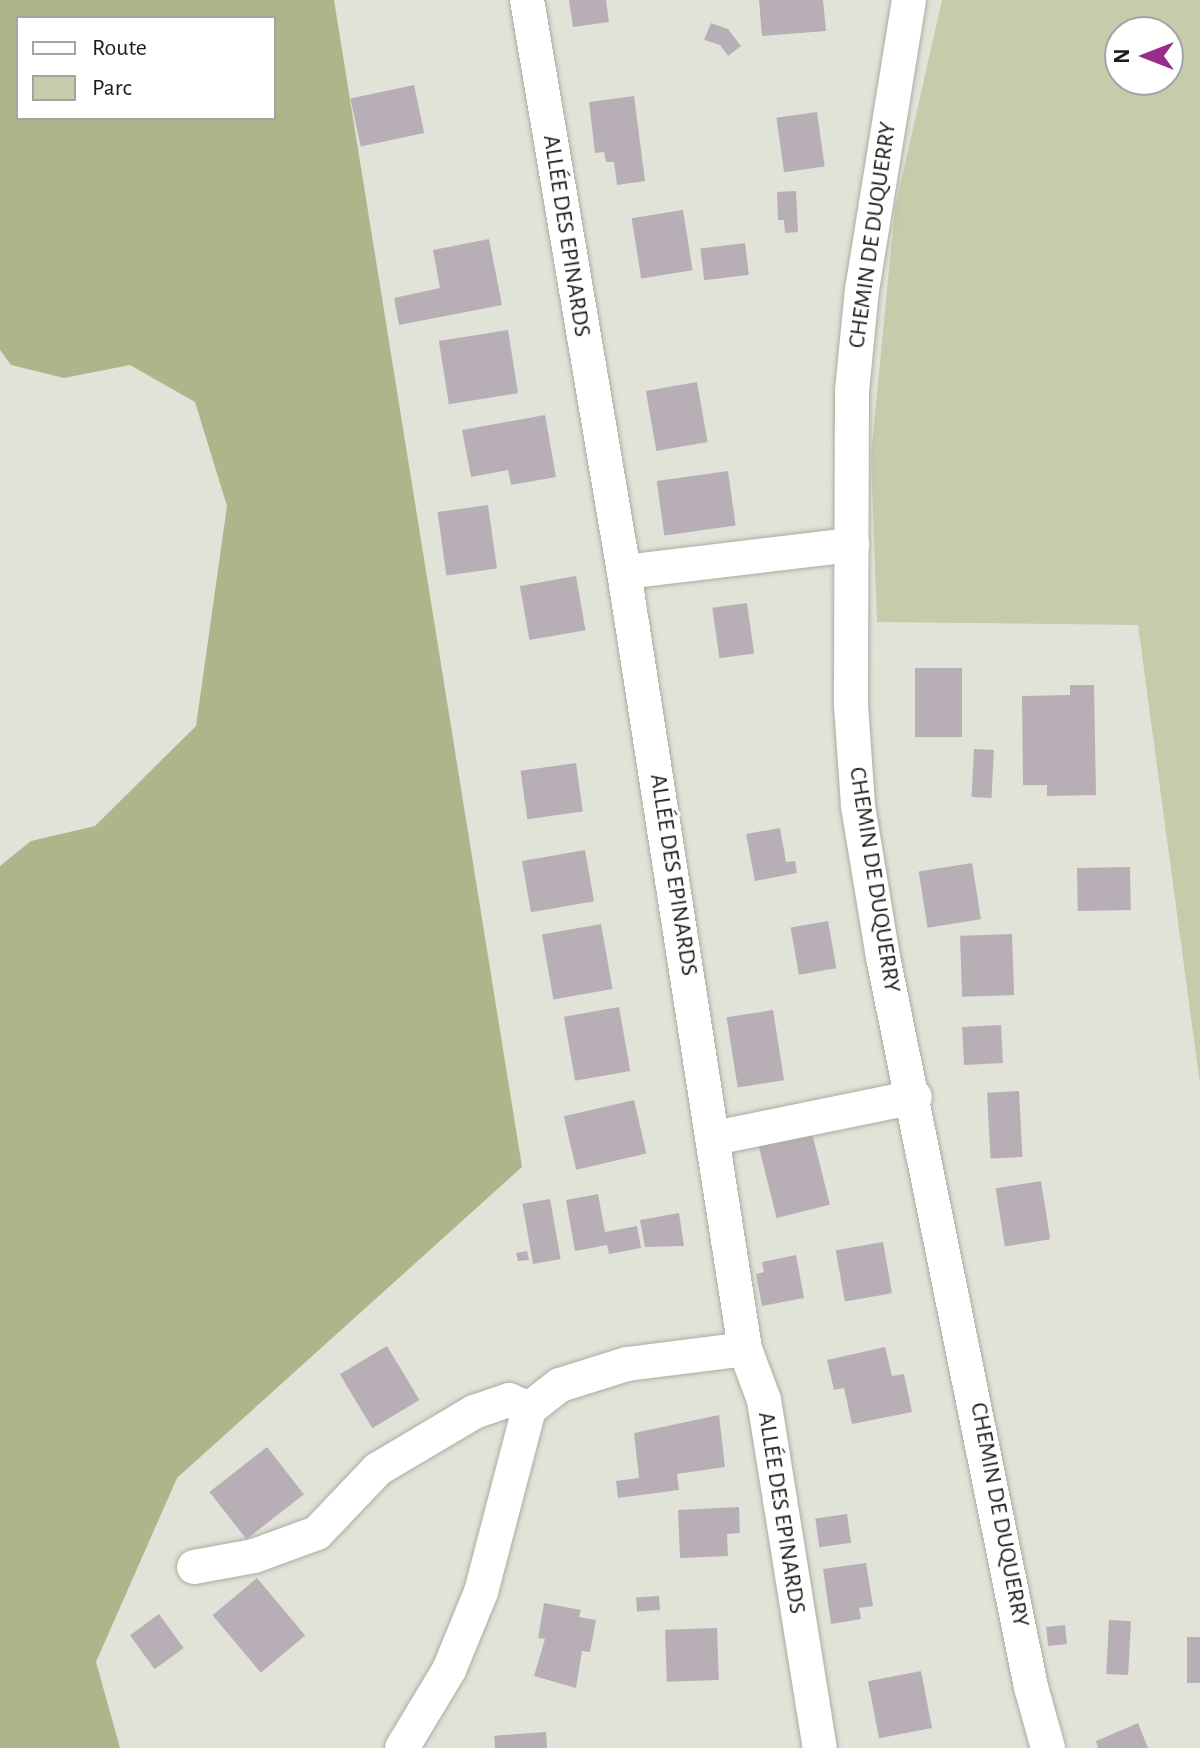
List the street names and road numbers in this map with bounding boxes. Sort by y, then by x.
street label: CHEMIN DE DUQUERRY [843,120,903,350]
street label: ALLÉE DES EPINARDS [536,133,596,339]
street label: CHEMIN DE DUQUERRY [842,765,906,995]
street label: ALLÉE DES EPINARDS [643,772,703,978]
street label: CHEMIN DE DUQUERRY [963,1400,1035,1630]
street label: ALLÉE DES EPINARDS [751,1410,811,1616]

